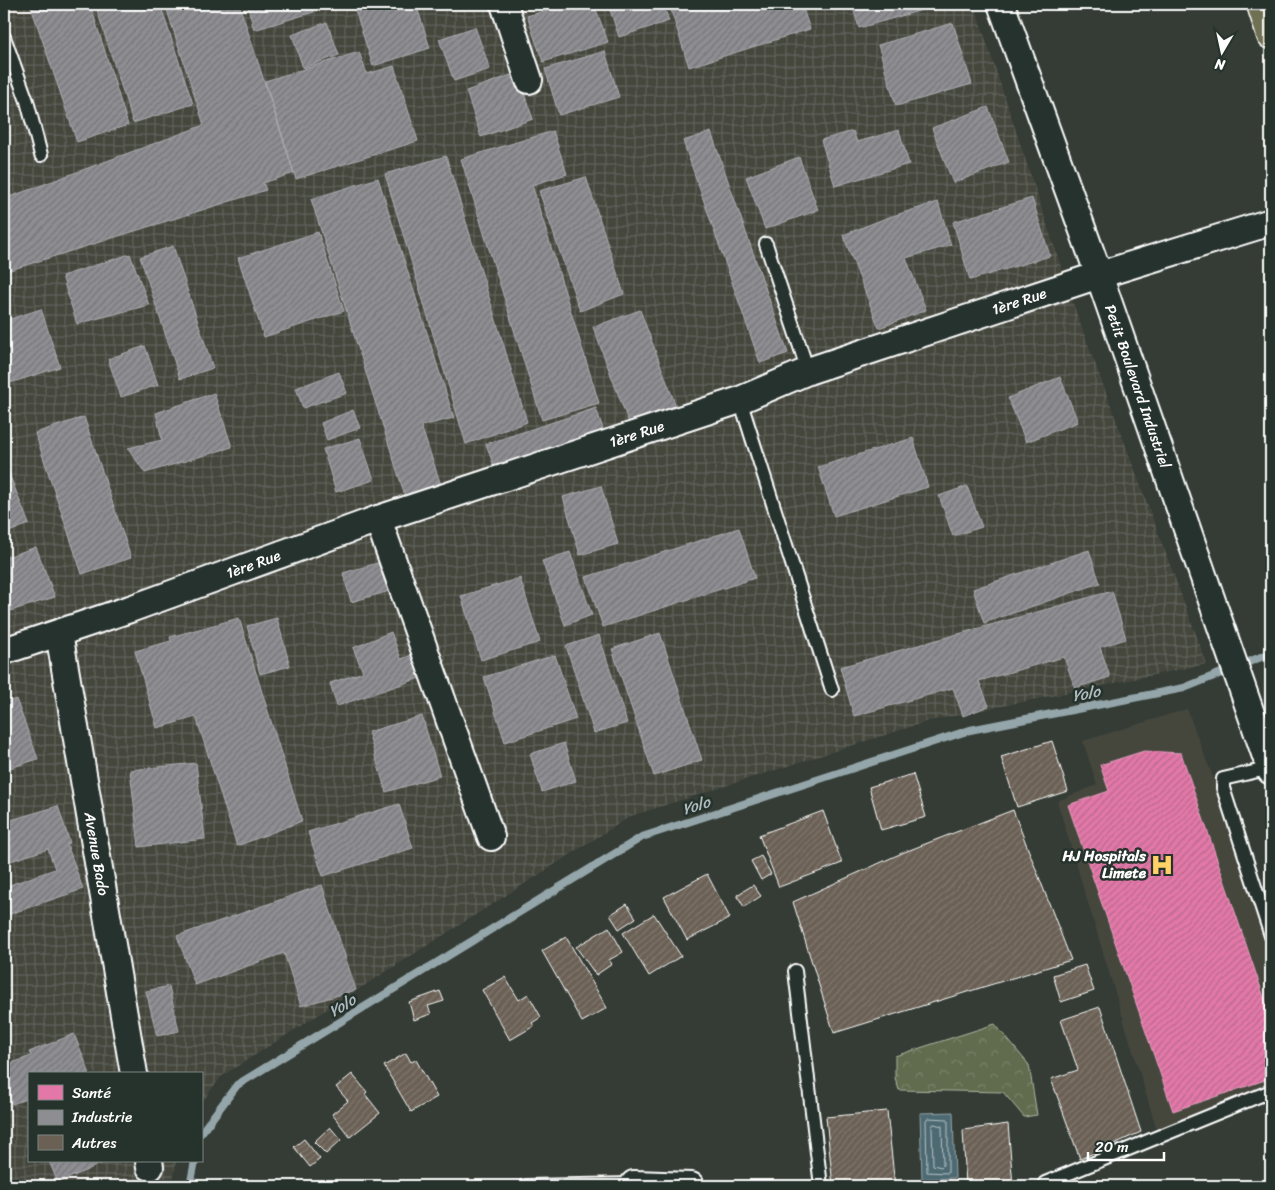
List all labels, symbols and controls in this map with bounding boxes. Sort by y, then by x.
north arrow [1198,28,1248,78]
text: N [1213,51,1228,78]
street label: 1ère Rue [988,280,1050,323]
street label: Petit Boulevard Industriel [1097,301,1178,473]
street label: 1ère Rue [606,413,668,455]
street label: 1ère Rue [222,542,284,586]
water label: Yolo [1070,676,1103,710]
water label: Yolo [678,787,715,824]
street label: Avenue Bado [77,809,117,898]
place label: HJ Hospitals Limete [1061,843,1147,886]
hospital icon: HJ Hospitals Limete [1149,852,1175,878]
water label: Yolo [323,985,363,1025]
legend [28,1072,202,1162]
text: Santé [72,1080,112,1106]
text: Industrie [71,1104,132,1130]
text: Autres [71,1130,117,1156]
scale bar [1088,1130,1164,1162]
text: 20 m [1095,1134,1129,1160]

